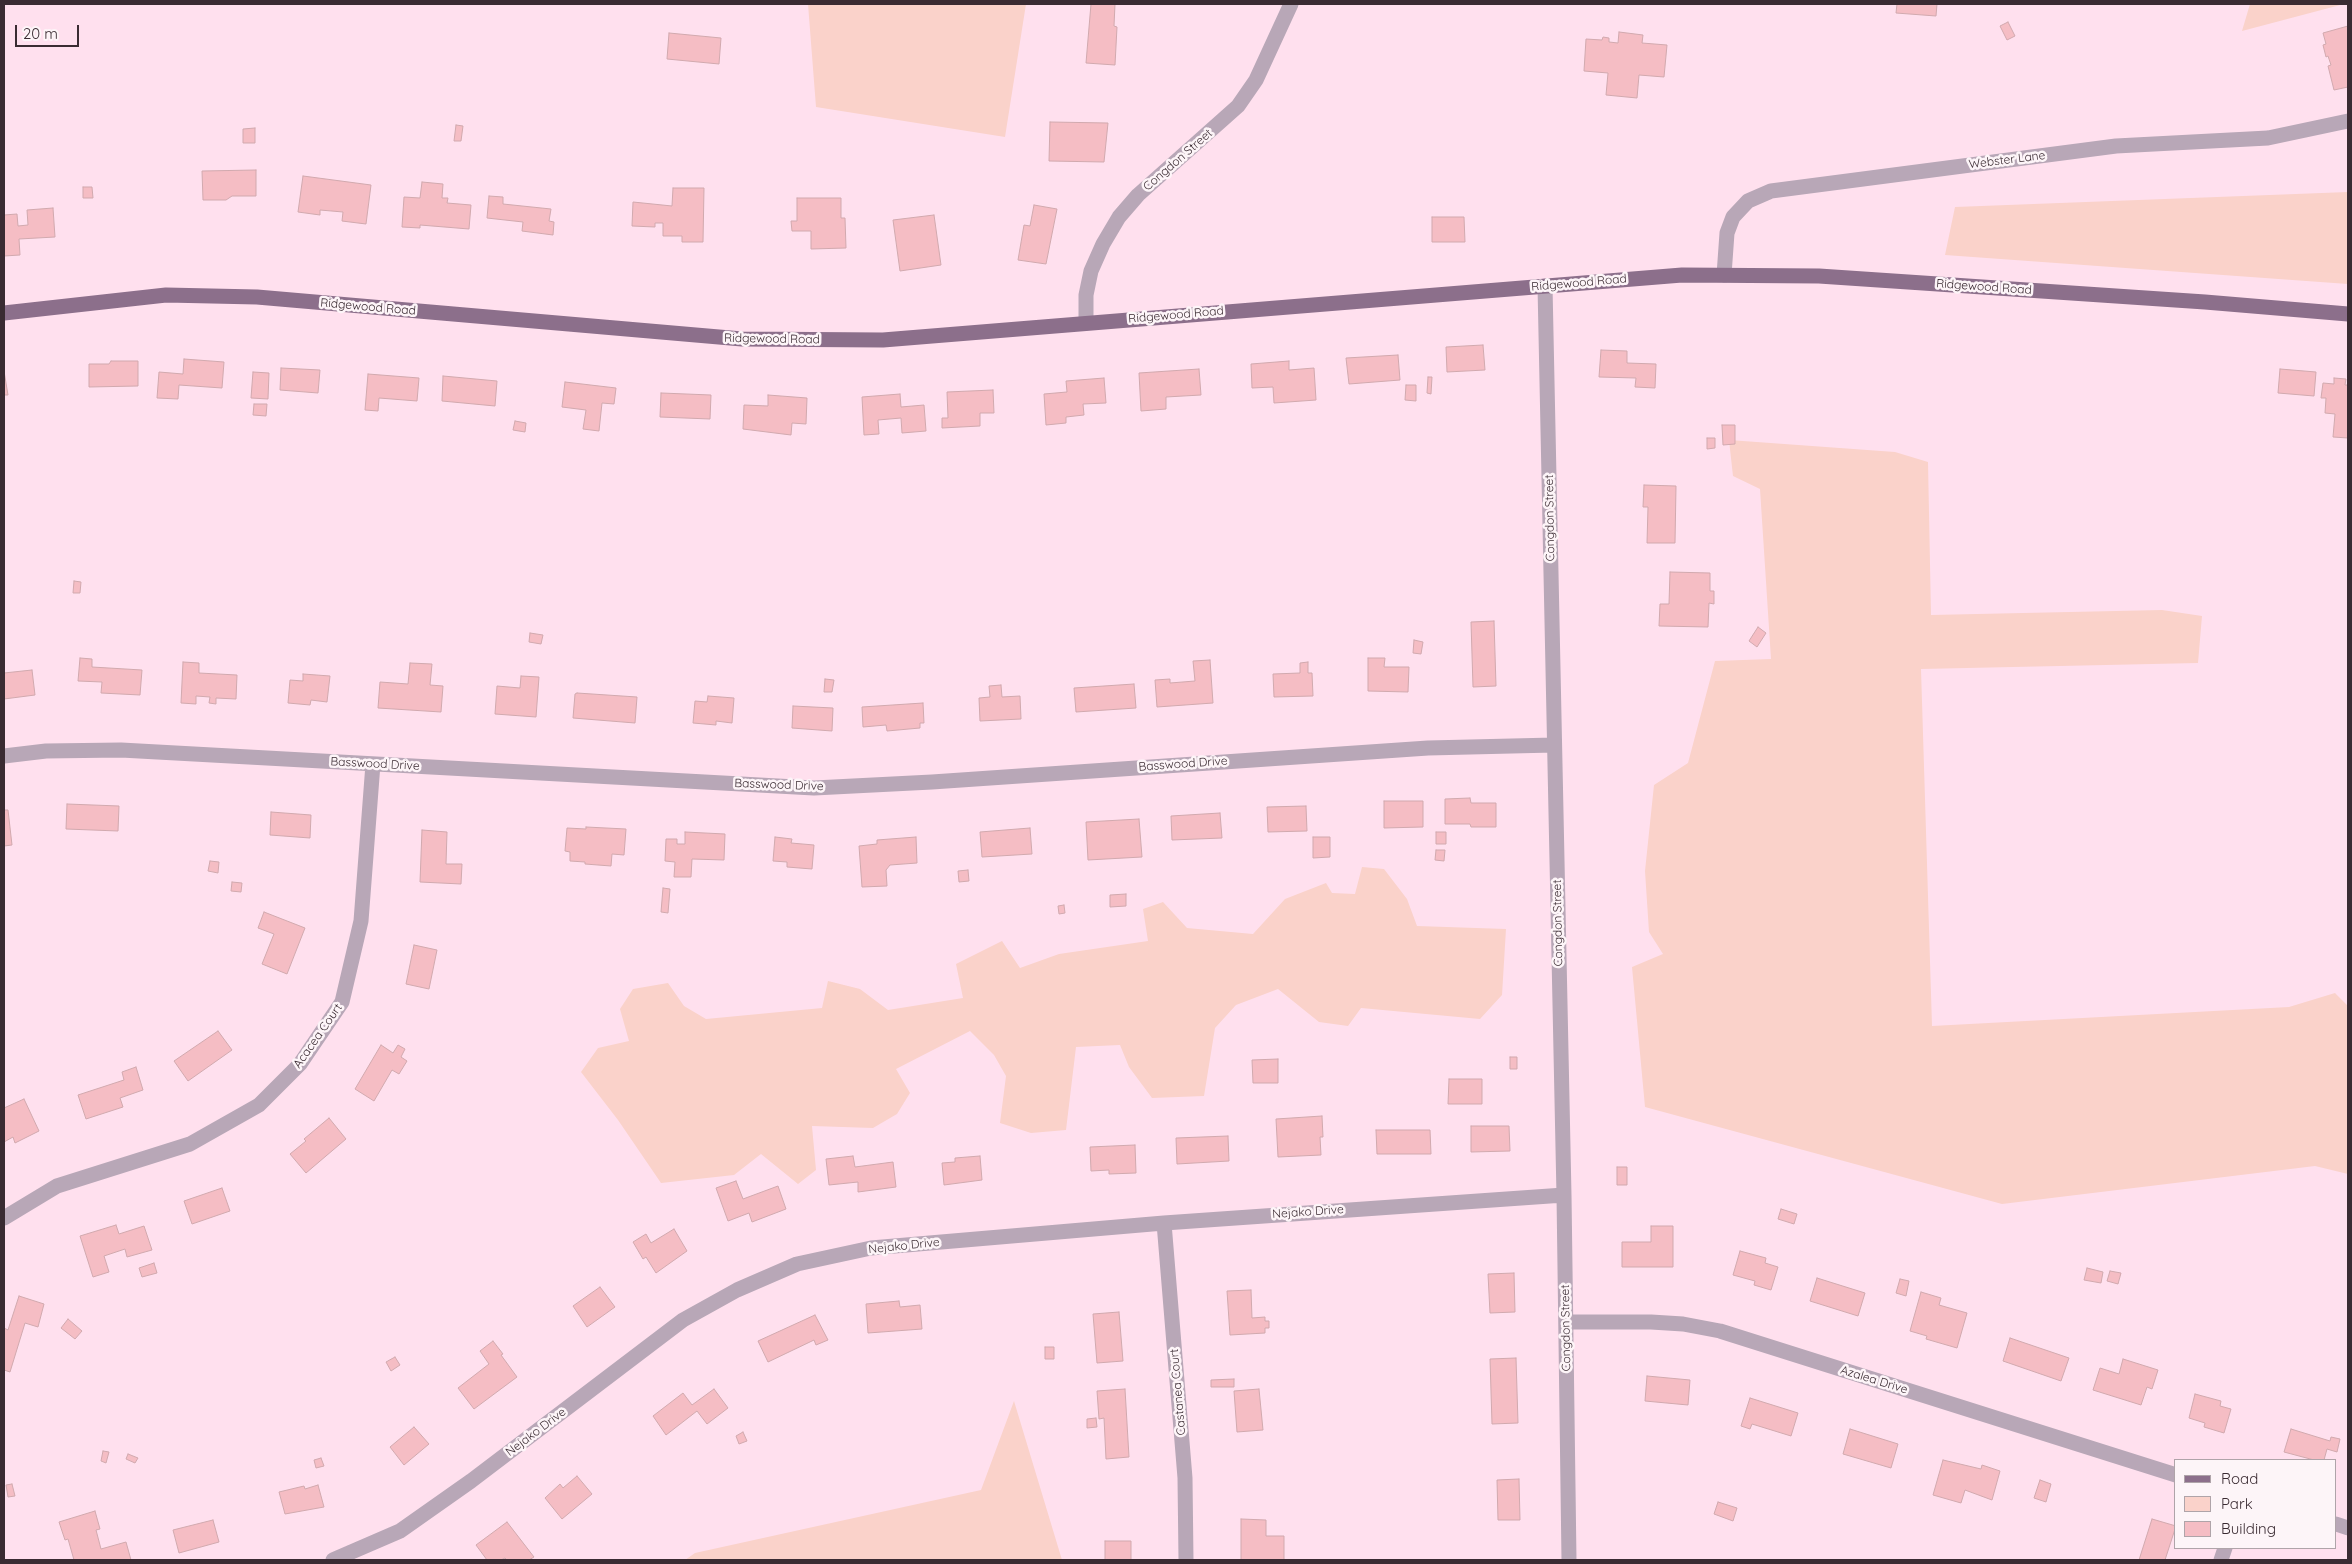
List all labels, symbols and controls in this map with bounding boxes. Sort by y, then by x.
scale bar [18,15,81,47]
text: 20 m [23,24,58,43]
street label: Congdon Street [1141,126,1215,194]
street label: Webster Lane [1968,148,2046,172]
street label: Ridgewood Road [1531,272,1627,294]
street label: Ridgewood Road [1936,276,2032,298]
street label: Ridgewood Road [320,296,416,318]
street label: Ridgewood Road [1128,304,1224,326]
street label: Ridgewood Road [724,331,820,347]
street label: Congdon Street [1542,474,1558,562]
street label: Basswood Drive [330,754,420,774]
street label: Basswood Drive [1138,754,1228,774]
street label: Basswood Drive [734,776,824,794]
street label: Congdon Street [1550,879,1566,967]
street label: Acacea Court [290,1001,346,1071]
street label: Nejako Drive [1272,1202,1344,1222]
street label: Nejako Drive [868,1235,940,1257]
street label: Congdon Street [1558,1284,1574,1372]
street label: Castanea Court [1167,1348,1189,1436]
street label: Azalea Drive [1839,1363,1909,1397]
street label: Nejako Drive [503,1405,569,1459]
legend [2174,1459,2337,1549]
text: Road [2221,1469,2258,1488]
text: Park [2221,1494,2253,1513]
text: Building [2221,1519,2276,1538]

